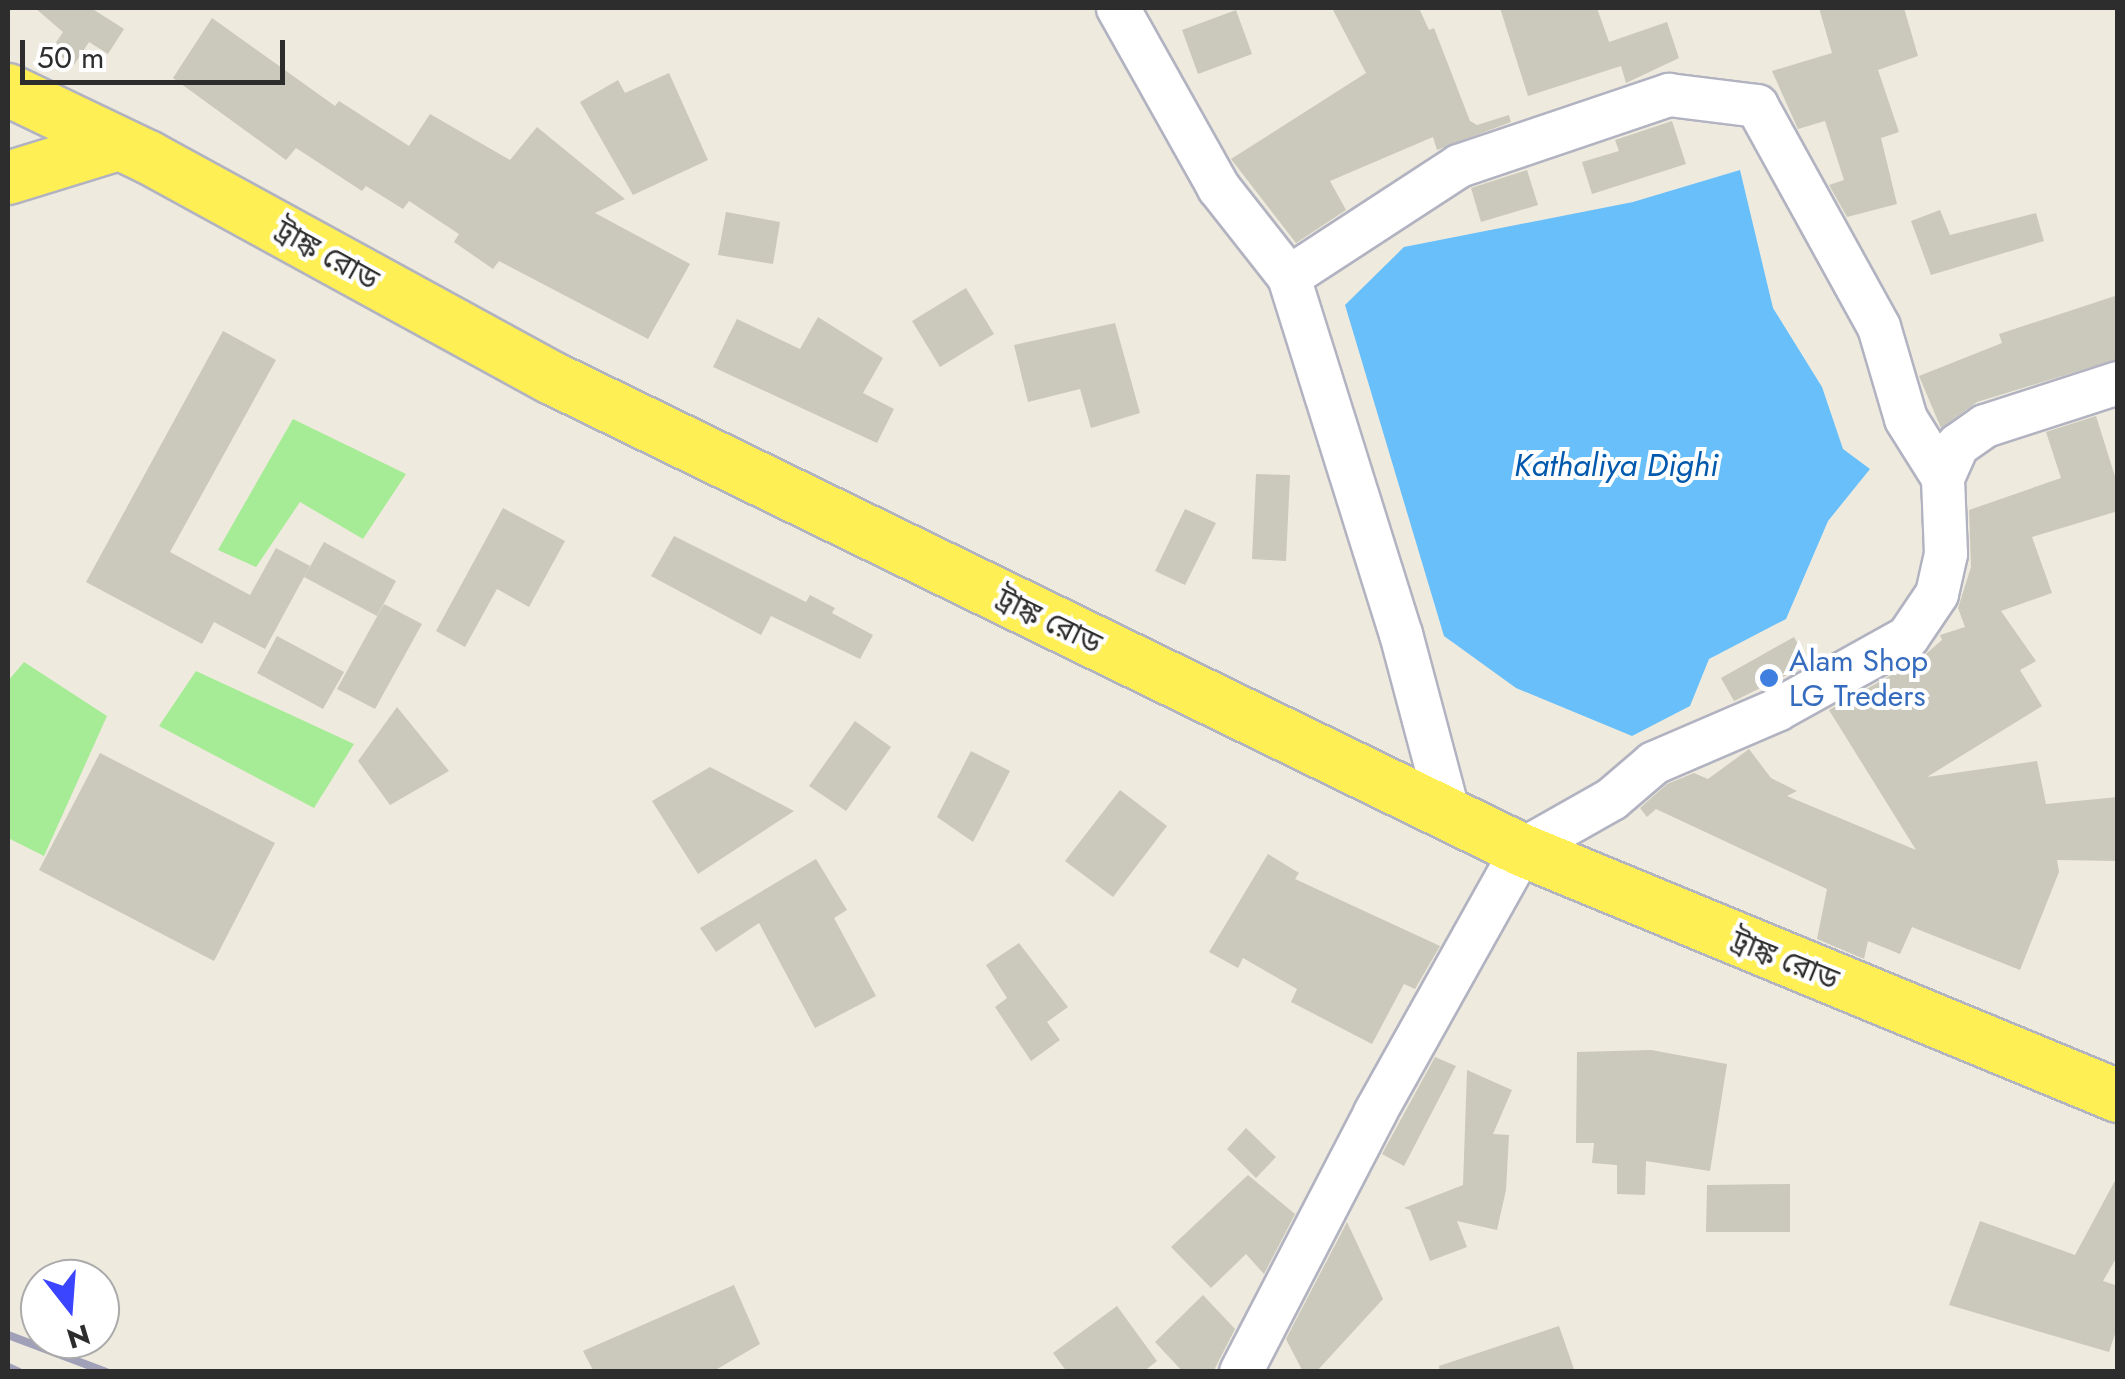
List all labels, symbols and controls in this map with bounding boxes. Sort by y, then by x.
scale bar [25,20,290,82]
text: 50 m [37,36,104,79]
street label: ট্রাঙ্ক রোড [269,212,385,298]
water label: Kathaliya Dighi [1514,446,1718,484]
street label: ট্রাঙ্ক রোড [991,580,1107,662]
place label: Alam Shop LG Treders [1789,643,1928,714]
marker: Alam Shop LG Treders [1758,667,1780,689]
street label: ট্রাঙ্ক রোড [1726,922,1844,998]
north arrow [20,1259,120,1359]
text: N [62,1313,95,1359]

